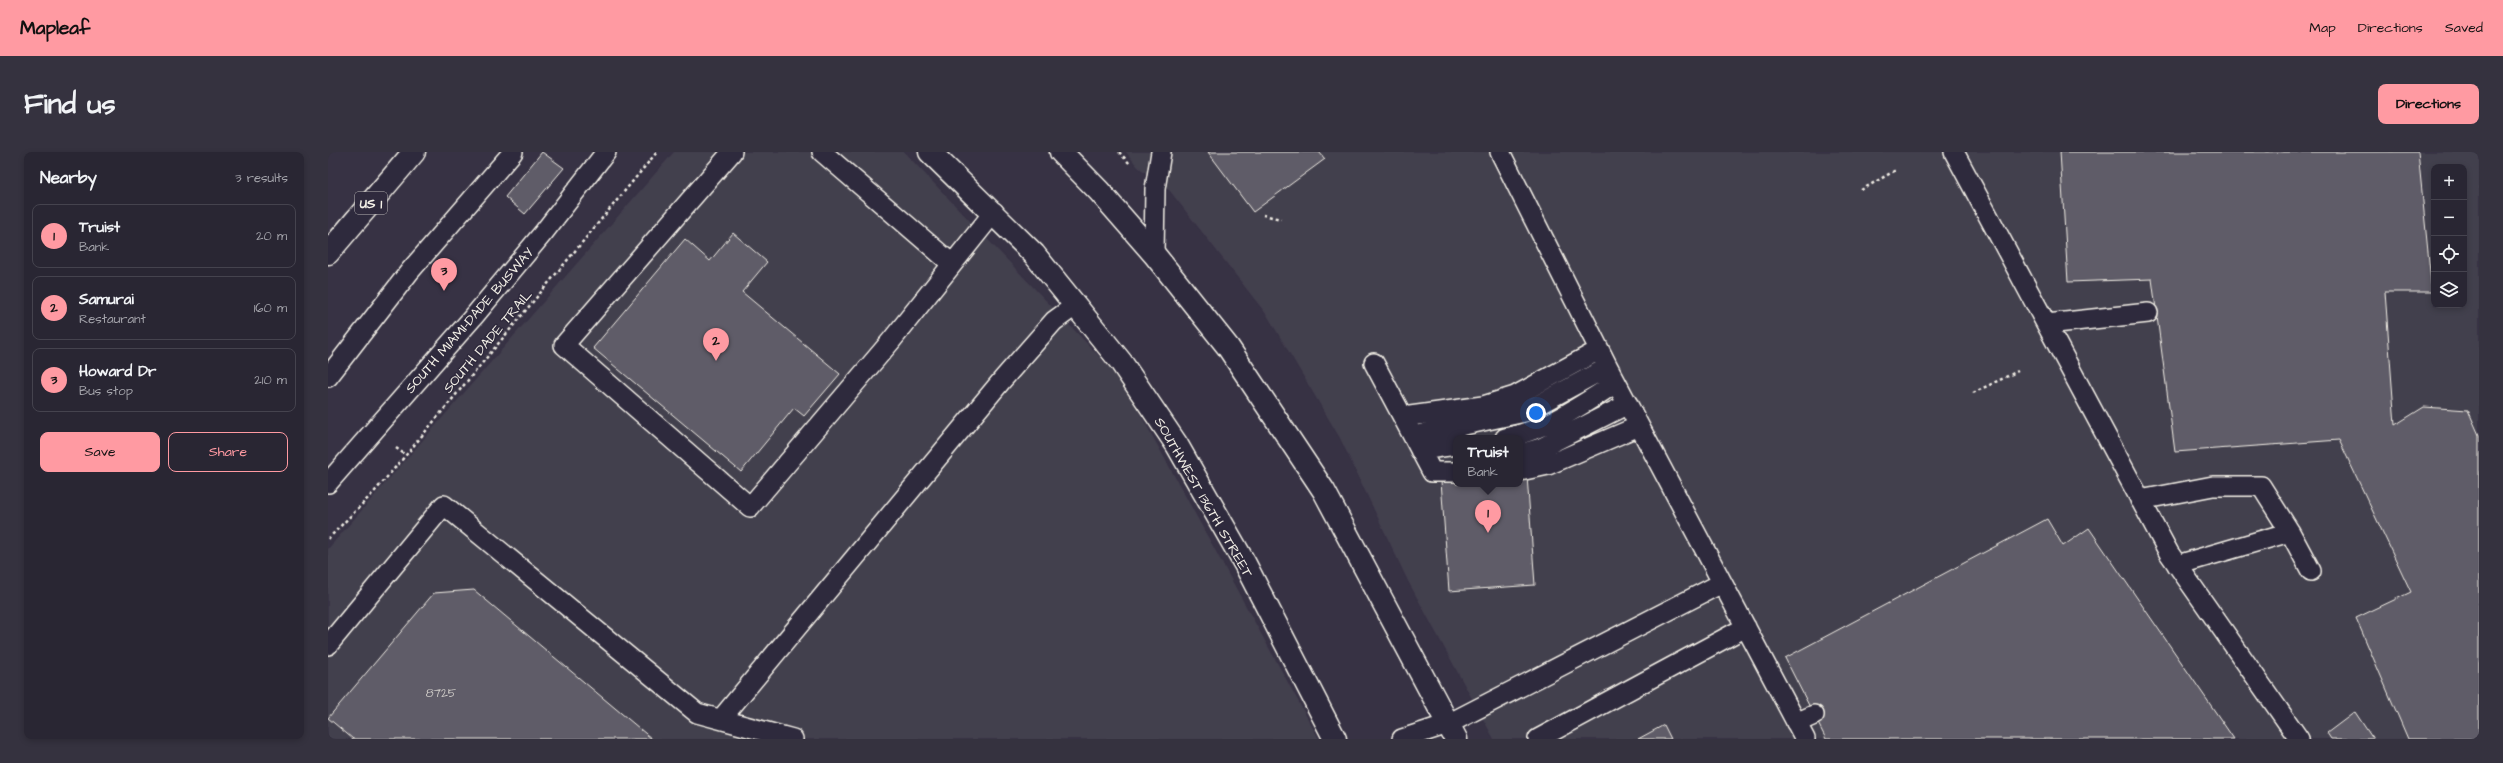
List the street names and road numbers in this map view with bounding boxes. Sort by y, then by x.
road number: US 1 [355,192,387,214]
street label: SOUTH MIAMI-DADE BUSWAY [401,243,539,398]
street label: SOUTH DADE TRAIL [438,285,537,398]
street label: SOUTHWEST 136TH STREET [1149,414,1257,581]

